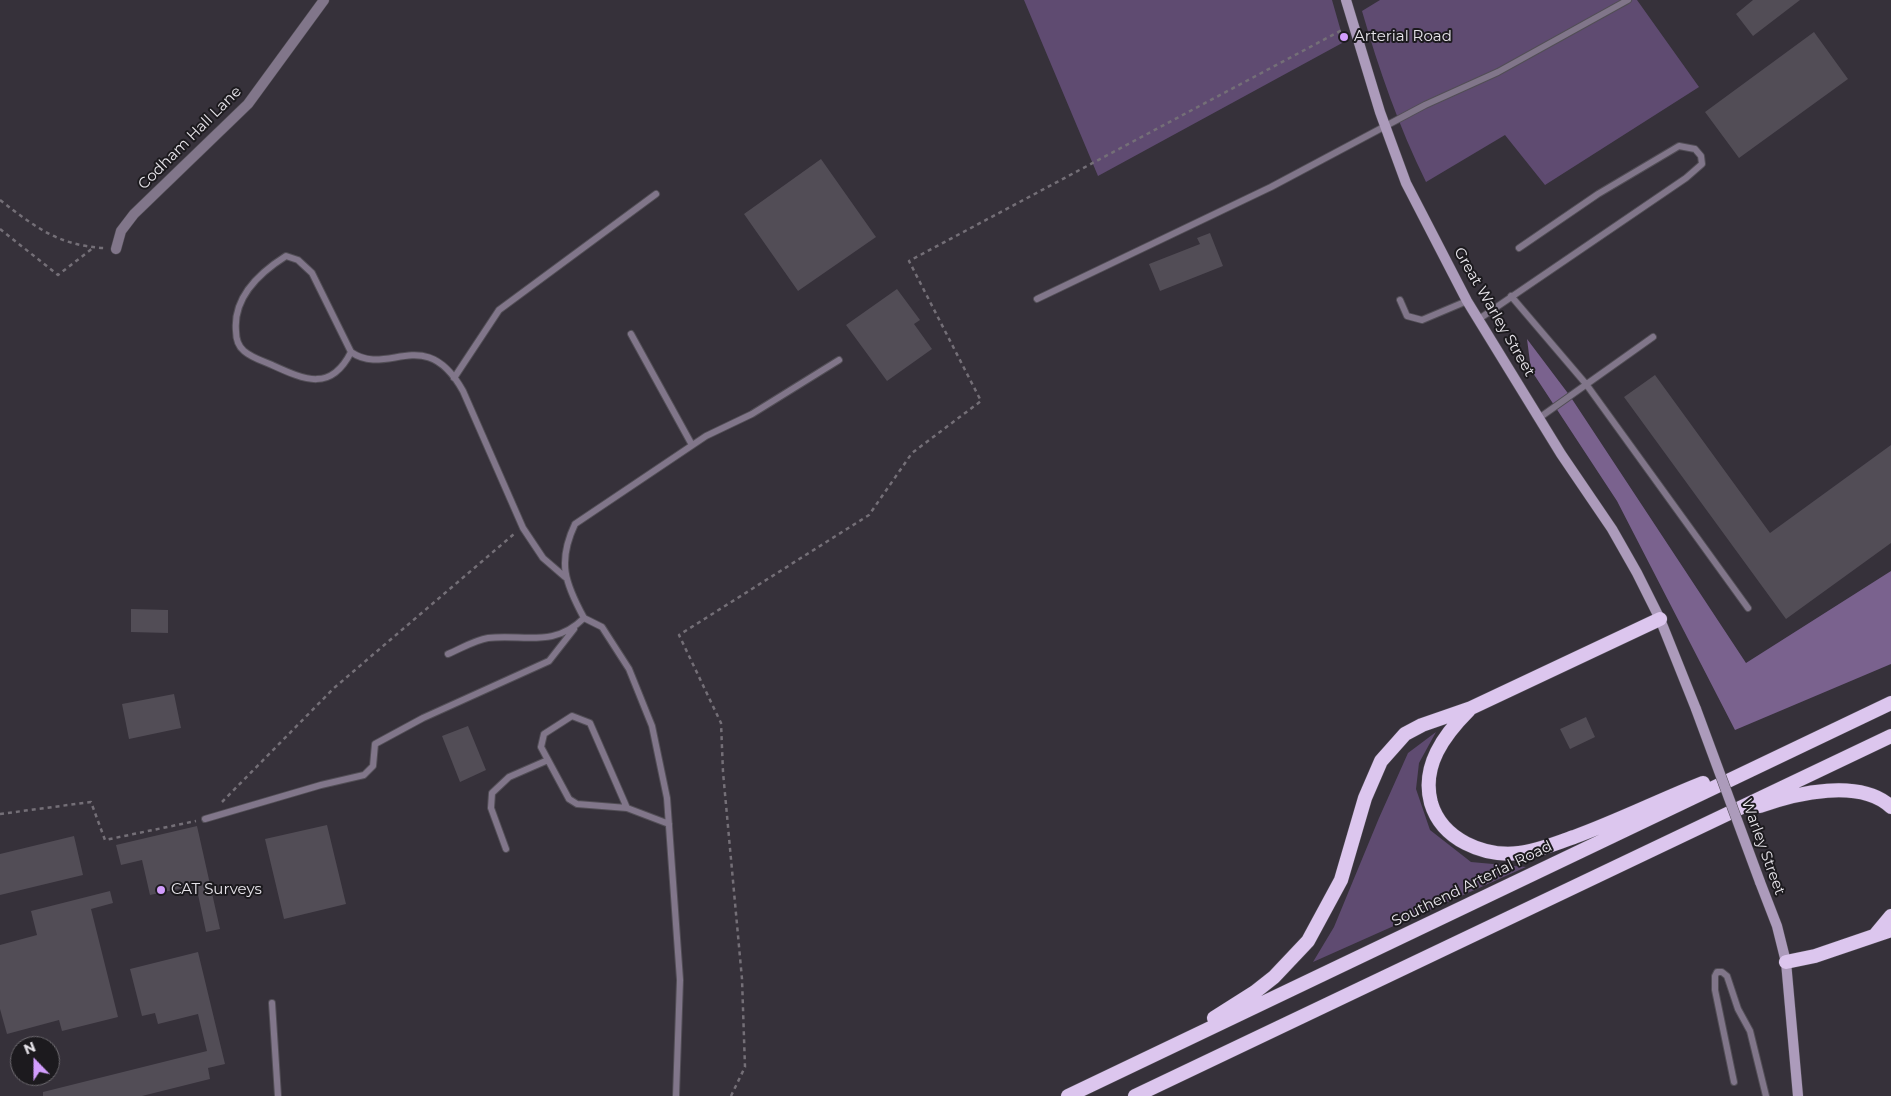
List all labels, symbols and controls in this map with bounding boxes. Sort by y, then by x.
place label: Arterial Road [1354,28,1452,46]
marker: Arterial Road [1338,31,1350,43]
street label: Codham Hall Lane [135,83,245,193]
street label: Great Warley Street [1450,244,1538,380]
street label: Warley Street [1737,796,1789,898]
street label: Southend Arterial Road [1389,837,1555,931]
place label: CAT Surveys [171,881,262,899]
marker: CAT Surveys [155,884,167,896]
north arrow [10,1036,60,1086]
text: N [21,1038,38,1058]

